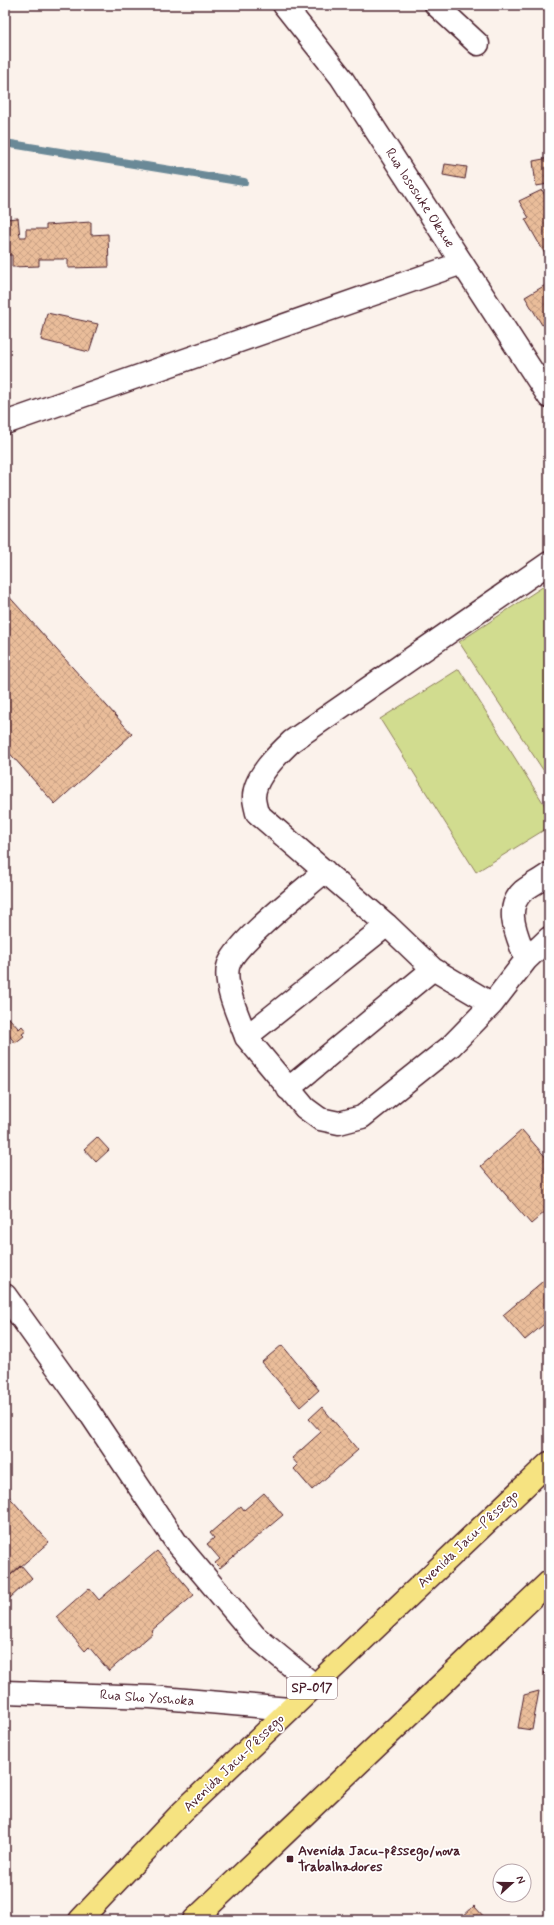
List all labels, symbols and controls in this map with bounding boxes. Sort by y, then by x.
street label: Rua Iososuke Okaue [381,145,459,251]
street label: Avenida Jacu-Pêssego [414,1486,523,1593]
road number: SP-017 [287,1677,337,1699]
street label: Rua Sho Yoshoka [99,1686,195,1710]
street label: Avenida Jacu-Pêssego [180,1710,289,1817]
place label: Avenida Jacu-pêssego/nova Trabalhadores [298,1842,460,1876]
marker: Avenida Jacu-pêssego/nova Trabalhadores [285,1854,295,1864]
north arrow [492,1863,532,1903]
text: N [513,1874,528,1886]

